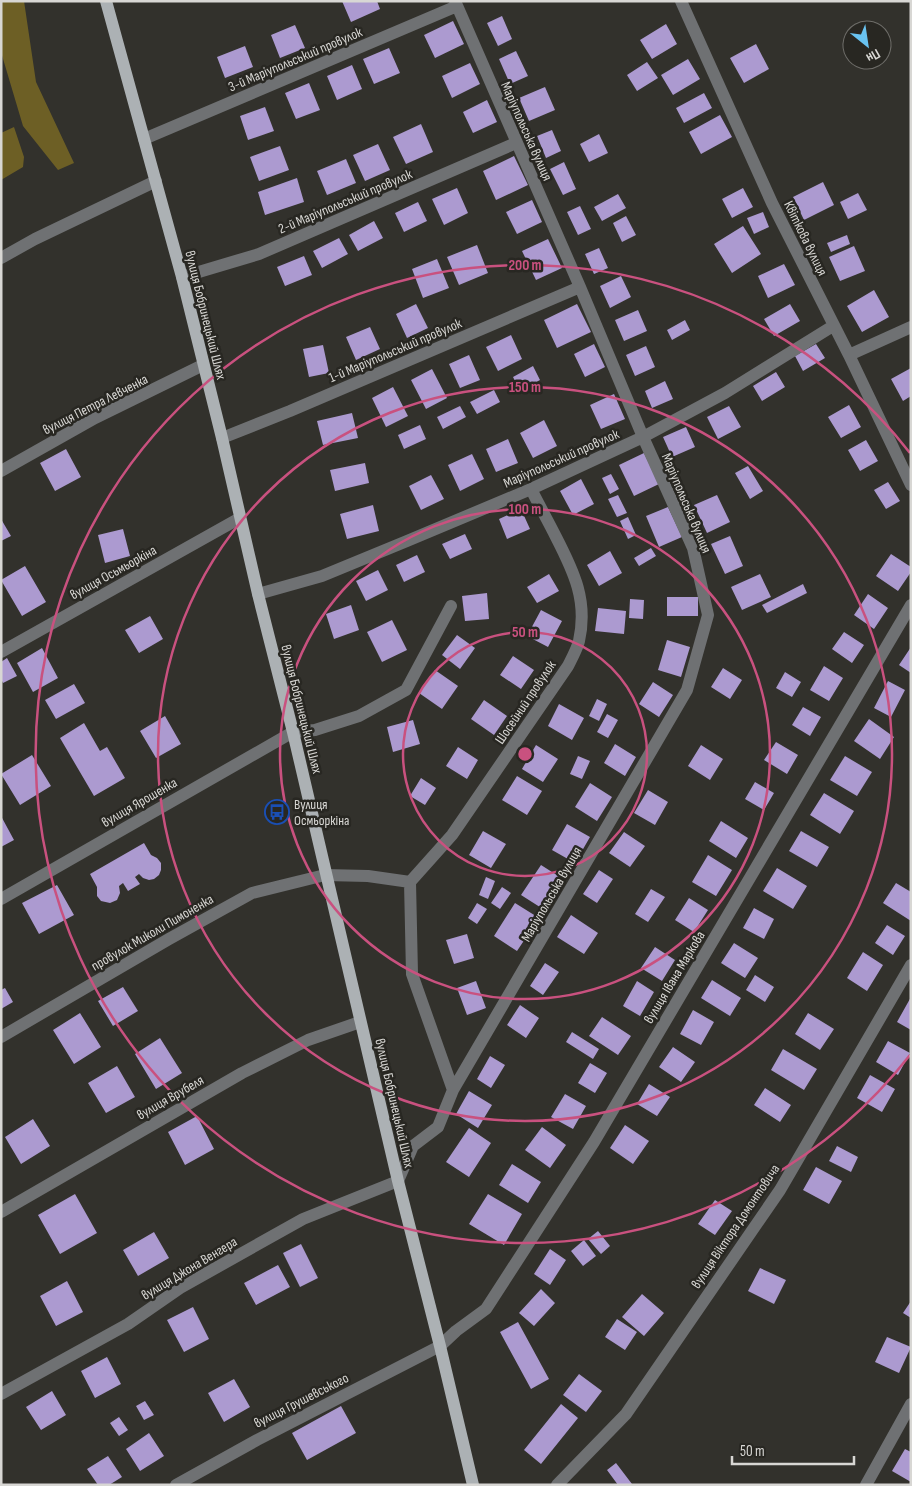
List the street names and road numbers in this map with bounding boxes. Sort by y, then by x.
street label: 3-й Маріупольський провулок [226,23,365,95]
street label: Маріупольська вулиця [497,79,556,183]
street label: 2-й Маріупольський провулок [276,165,415,237]
street label: Квіткова вулиця [780,198,831,278]
street label: вулиця Бобринецький Шлях [181,249,230,382]
street label: 1-й Маріупольський провулок [326,314,465,386]
street label: вулиця Петра Левченка [40,371,151,438]
street label: Маріупольський провулок [501,425,622,492]
street label: Маріупольська вулиця [658,451,715,556]
street label: вулиця Осьмьоркіна [67,542,160,603]
street label: вулиця Бобринецький Шлях [277,643,326,776]
street label: Шосейний провулок [491,657,560,747]
street label: вулиця Ярошенка [98,774,180,831]
street label: Маріупольська вулиця [517,844,585,945]
street label: провулок Миколи Пимоненка [88,890,217,974]
street label: вулиця Івана Маркова [640,928,709,1026]
street label: вулиця Бобринецький Шлях [371,1037,418,1170]
street label: вулиця Врубеля [134,1071,207,1123]
street label: вулиця Віктора Домонтовича [687,1161,783,1292]
street label: вулиця Джона Венгера [138,1233,240,1304]
street label: вулиця Грушевського [251,1369,352,1432]

